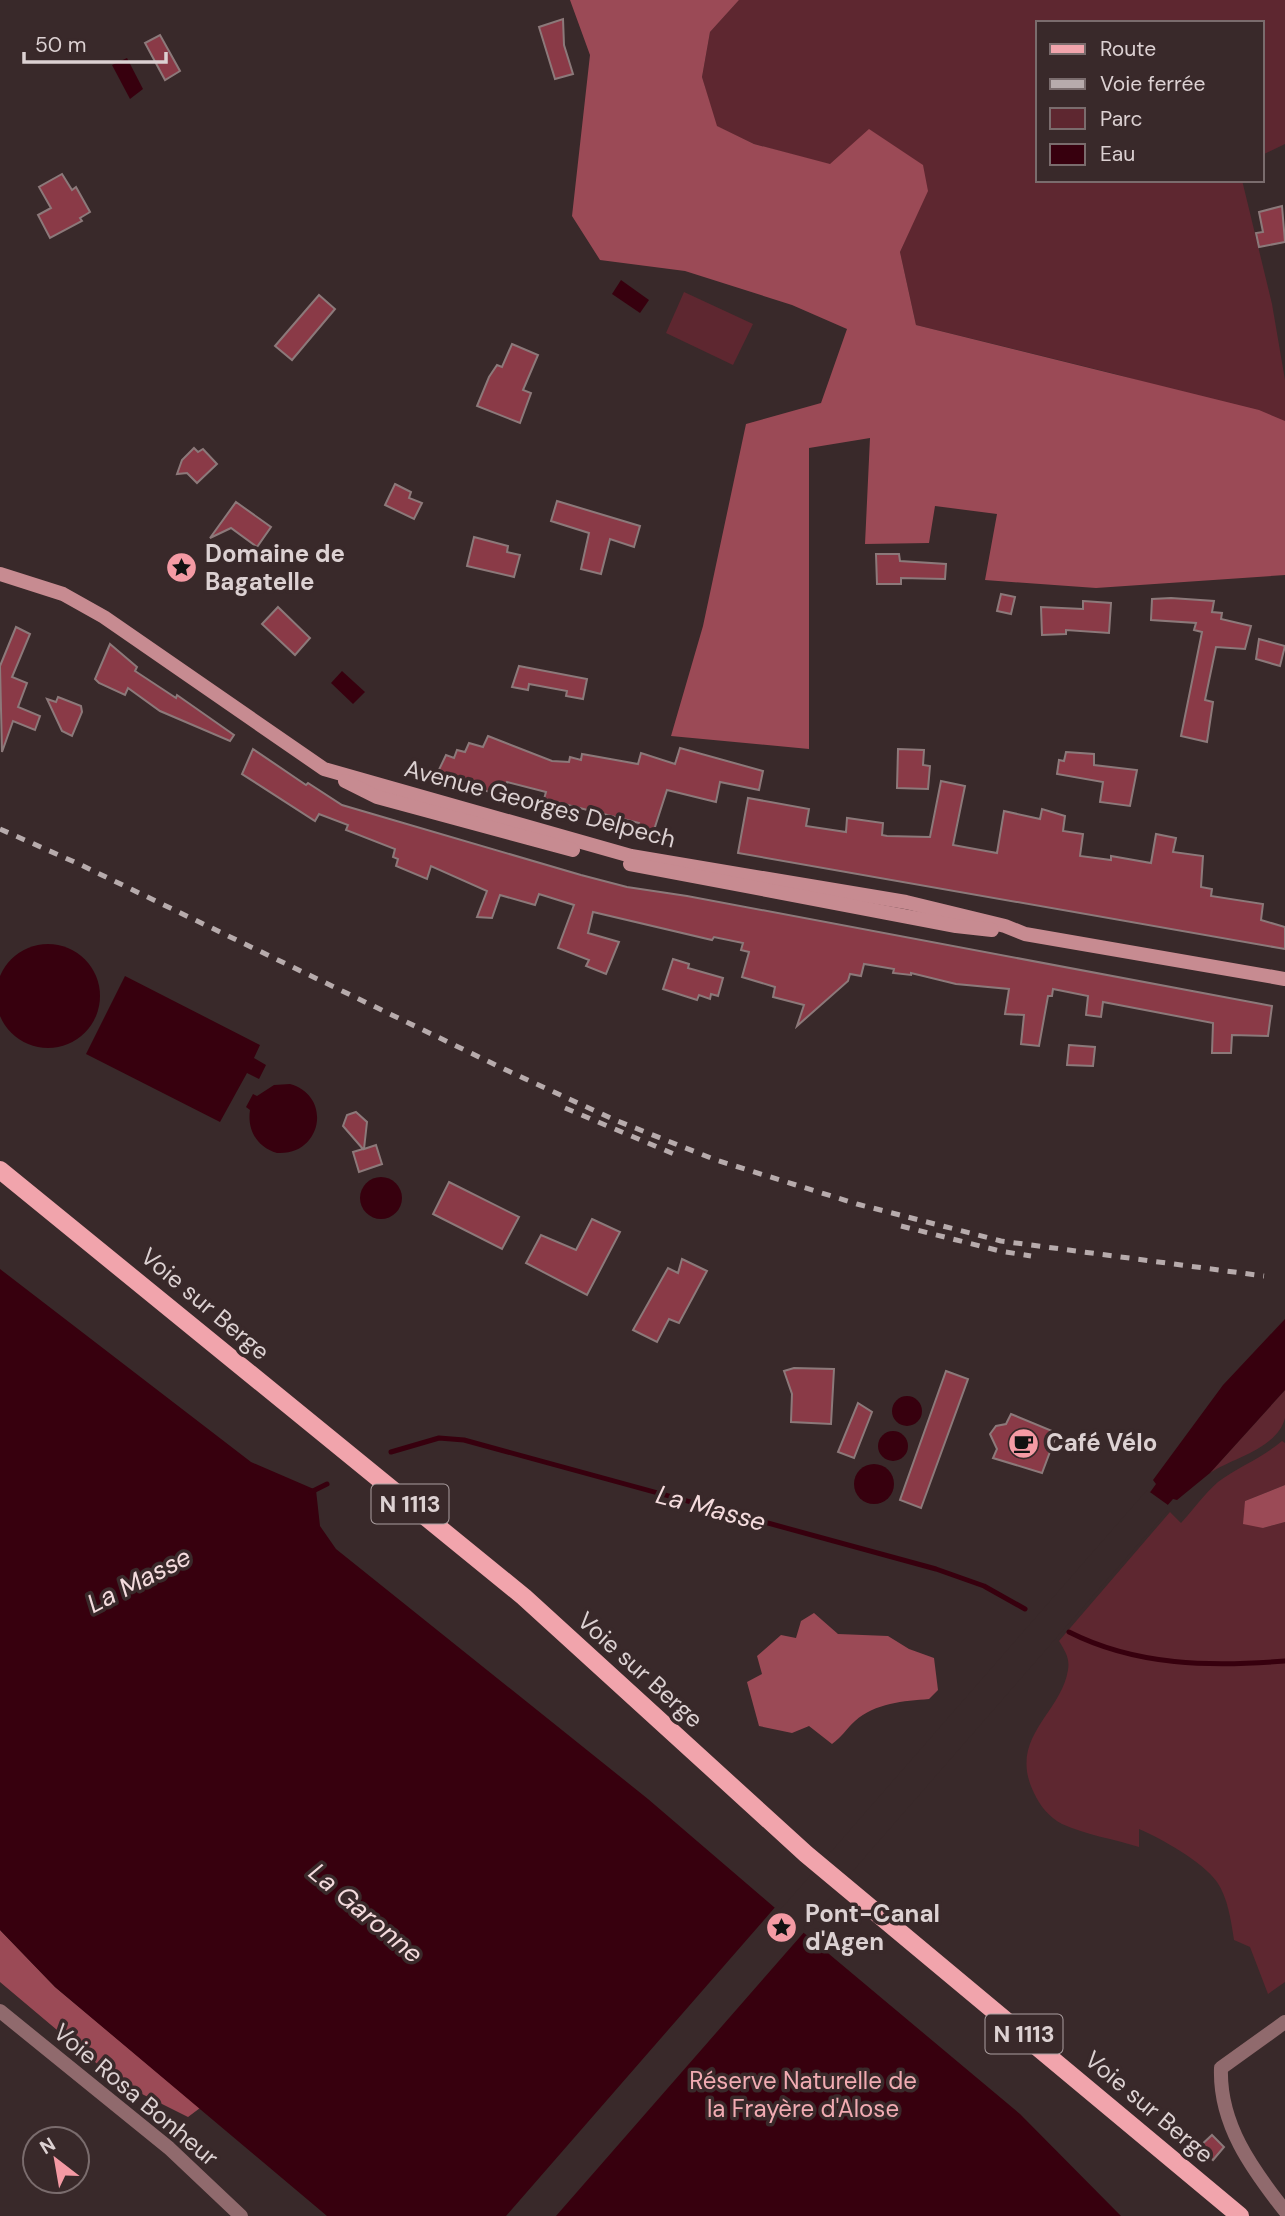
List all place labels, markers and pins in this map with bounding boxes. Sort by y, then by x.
place label: Domaine de Bagatelle [205,538,345,597]
place icon: Domaine de Bagatelle [165,551,199,585]
cafe icon: Café Vélo [1006,1426,1040,1460]
place label: Café Vélo [1046,1427,1157,1458]
place label: Pont-Canal d'Agen [805,1898,940,1957]
place icon: Pont-Canal d'Agen [765,1911,799,1945]

